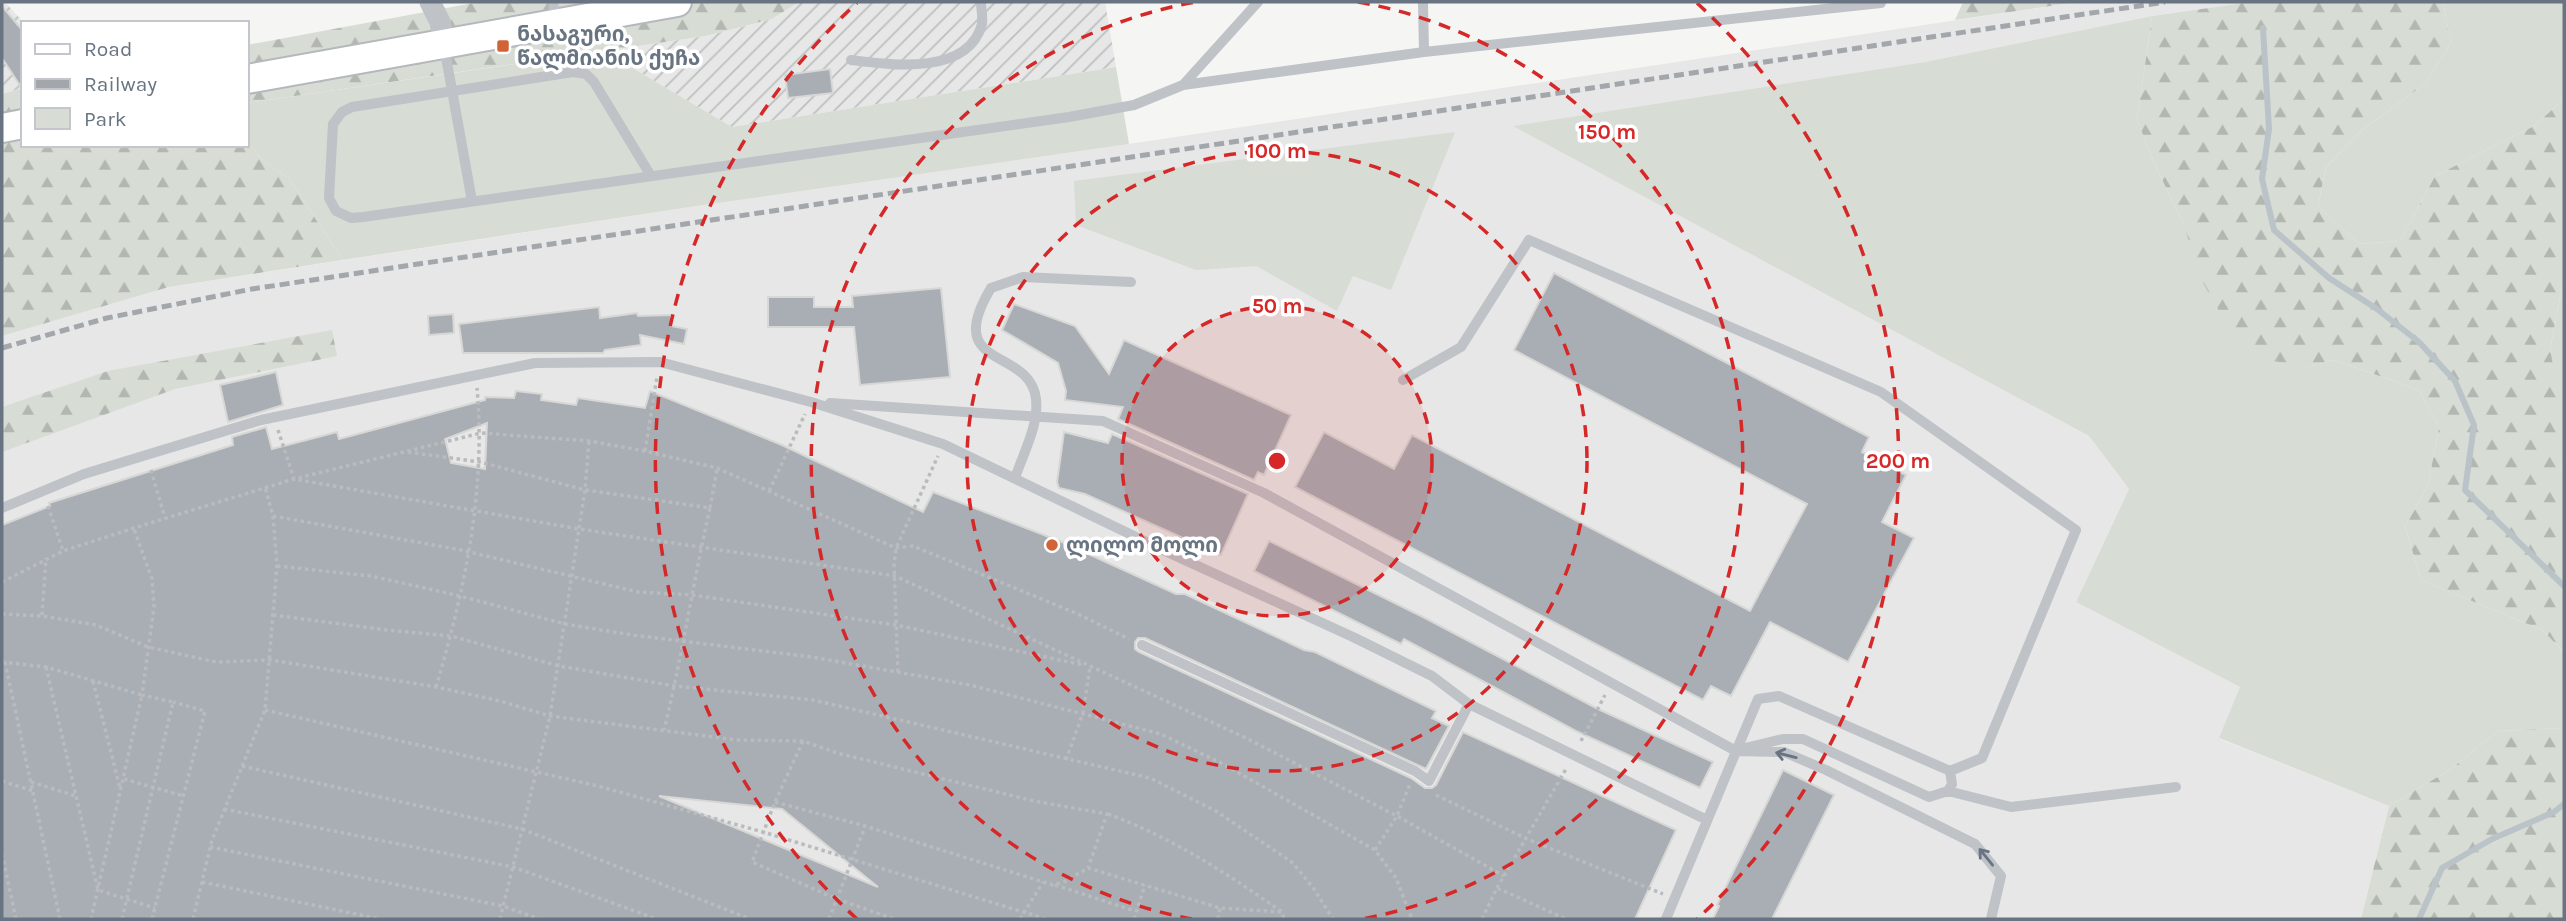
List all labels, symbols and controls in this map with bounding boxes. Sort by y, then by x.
legend [21,21,248,147]
place label: ნასაგური, წალმიანის ქუჩა [517,22,700,71]
text: Road [84,37,132,61]
marker: ნასაგური, წალმიანის ქუჩა [495,38,511,54]
text: Railway [84,72,157,96]
text: Park [84,107,127,131]
text: 150 m [1578,120,1636,144]
text: 100 m [1247,139,1307,163]
text: 50 m [1252,294,1302,318]
centre of rings [1265,449,1289,473]
text: 200 m [1866,449,1930,473]
place label: ლილო მოლი [1066,533,1218,558]
marker: ლილო მოლი [1044,537,1060,553]
one-way arrow [1775,748,1797,761]
one-way arrow [1979,849,1994,867]

